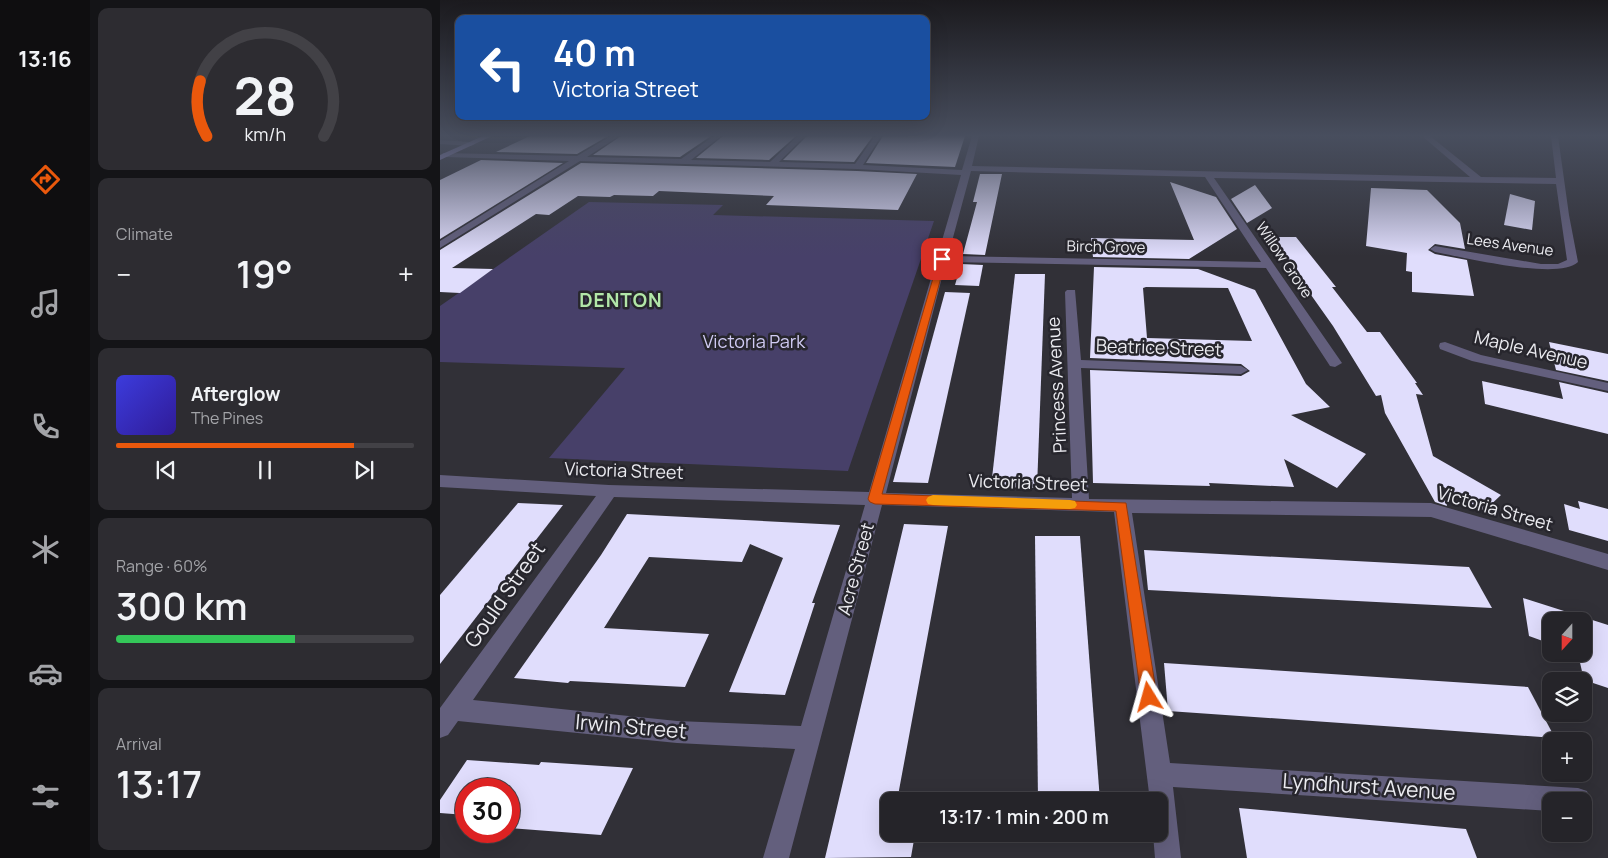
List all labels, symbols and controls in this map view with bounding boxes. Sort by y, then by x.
text: 40 m [553,29,636,77]
icon: left [470,35,535,100]
text: 13:16 [18,44,72,74]
text: 28 [234,60,296,131]
text: Victoria Street [553,74,699,104]
text: km/h [244,122,286,146]
icon: directions [28,162,63,197]
street label: Willow Grove [1251,217,1318,302]
text: Climate [116,223,173,245]
street label: Lees Avenue [1465,228,1555,261]
street label: Birch Grove [1066,235,1146,258]
pin [921,238,963,280]
icon: arrive [928,245,956,273]
text: 19° [236,247,293,299]
text: − [116,255,131,293]
text: + [398,255,414,293]
icon: music [28,286,63,321]
district label: DENTON [579,287,663,313]
street label: Princess Avenue [1040,316,1072,454]
street label: Maple Avenue [1472,324,1590,374]
park label: Victoria Park [703,329,806,353]
street label: Beatrice Street [1096,333,1222,361]
text: Afterglow [191,381,280,407]
text: The Pines [191,407,263,429]
icon: phone [28,409,63,444]
icon: previous [152,456,180,484]
icon: pause [251,456,279,484]
icon: next [350,456,378,484]
street label: Victoria Street [564,456,684,484]
street label: Victoria Street [968,468,1088,496]
street label: Victoria Street [1435,480,1556,536]
street label: Acre Street [831,520,879,618]
icon: climate [28,532,63,567]
street label: Gould Street [457,536,551,653]
text: Range · 60% [116,555,207,577]
text: 300 km [116,579,248,631]
north arrow [1542,612,1592,662]
map controls [1542,612,1592,842]
icon: car [28,656,63,691]
position arrow [1122,670,1174,722]
button: layers [1542,672,1592,722]
street label: Irwin Street [574,707,688,745]
button: + [1542,732,1592,782]
text: Arrival [116,733,162,755]
text: 13:17 [116,757,202,809]
street label: Lyndhurst Avenue [1282,766,1456,806]
speed limit sign: 30 [455,778,520,843]
icon: filters [28,779,63,814]
button: − [1542,792,1592,842]
text: 13:17 · 1 min · 200 m [939,804,1109,830]

